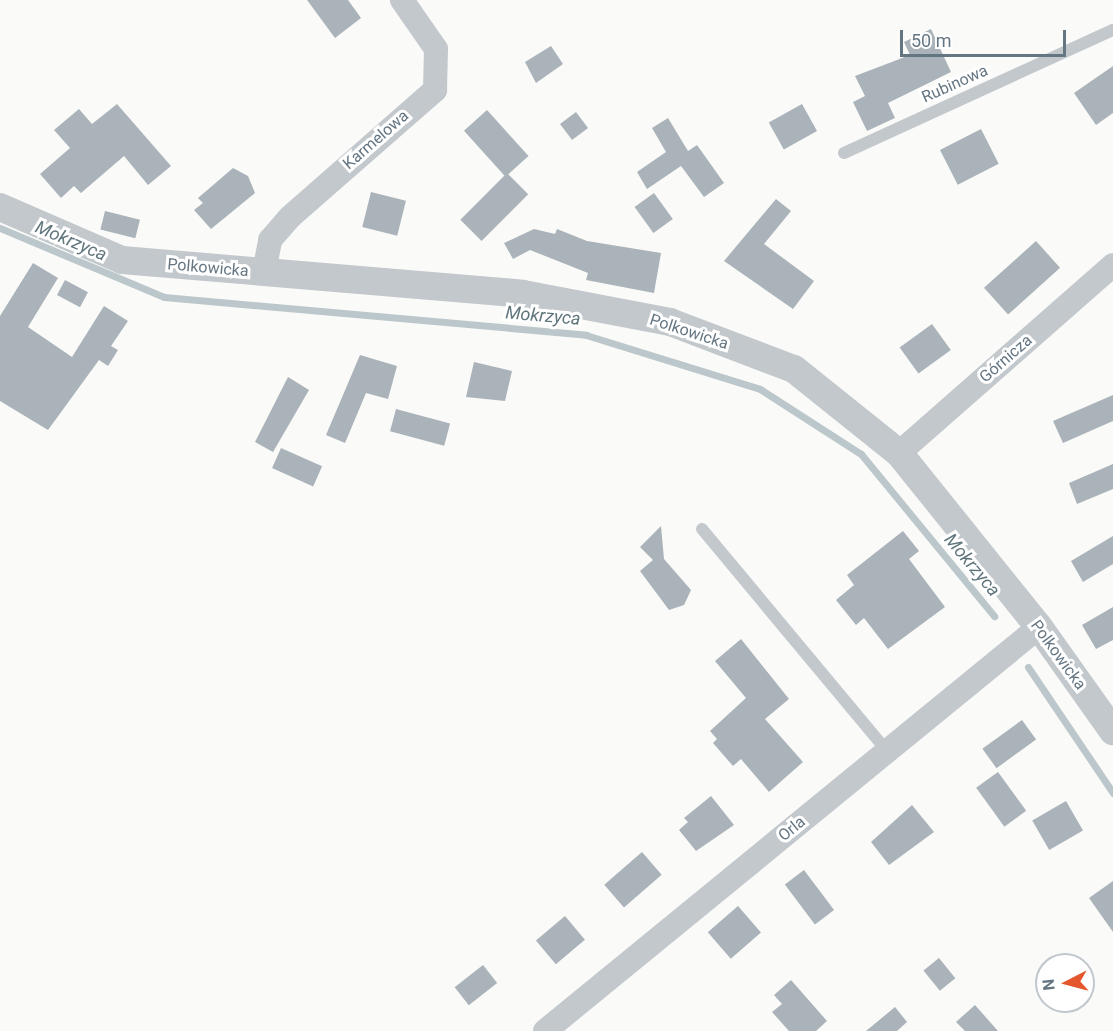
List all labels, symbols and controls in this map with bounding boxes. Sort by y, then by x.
scale bar [903,18,1070,56]
text: 50 m [911,30,951,51]
street label: Rubinowa [919,61,991,107]
street label: Karmelowa [339,106,413,174]
water label: Mokrzyca [32,216,110,266]
street label: Polkowicka [167,255,249,281]
water label: Mokrzyca [504,302,582,330]
street label: Polkowicka [647,310,731,354]
street label: Górnicza [976,331,1036,387]
water label: Mokrzyca [939,529,1005,601]
street label: Polkowicka [1026,616,1090,694]
street label: Orla [775,812,809,846]
north arrow [1035,953,1095,1013]
text: N [1039,978,1059,991]

